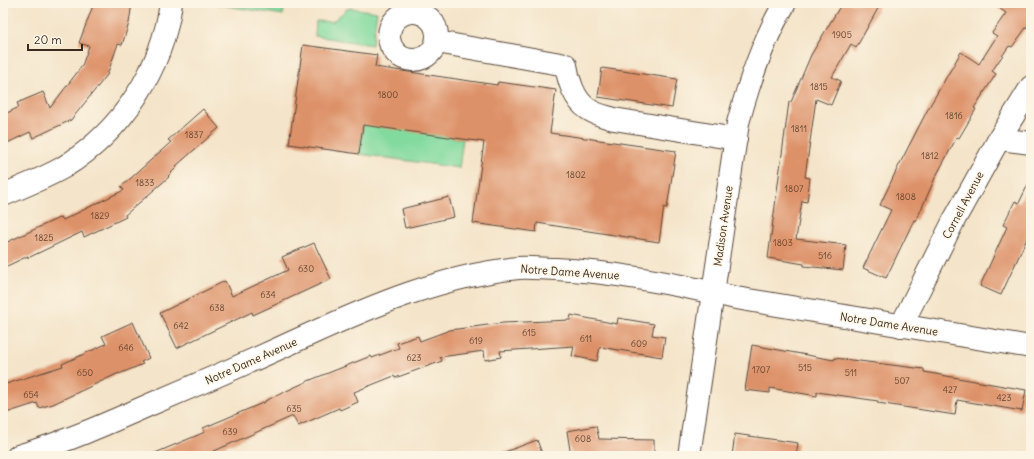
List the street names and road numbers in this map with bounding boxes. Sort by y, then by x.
street label: Cornell Avenue [939,169,987,241]
street label: Madison Avenue [710,185,736,267]
street label: Notre Dame Avenue [520,262,620,282]
street label: Notre Dame Avenue [839,309,939,339]
street label: Notre Dame Avenue [203,334,299,388]

